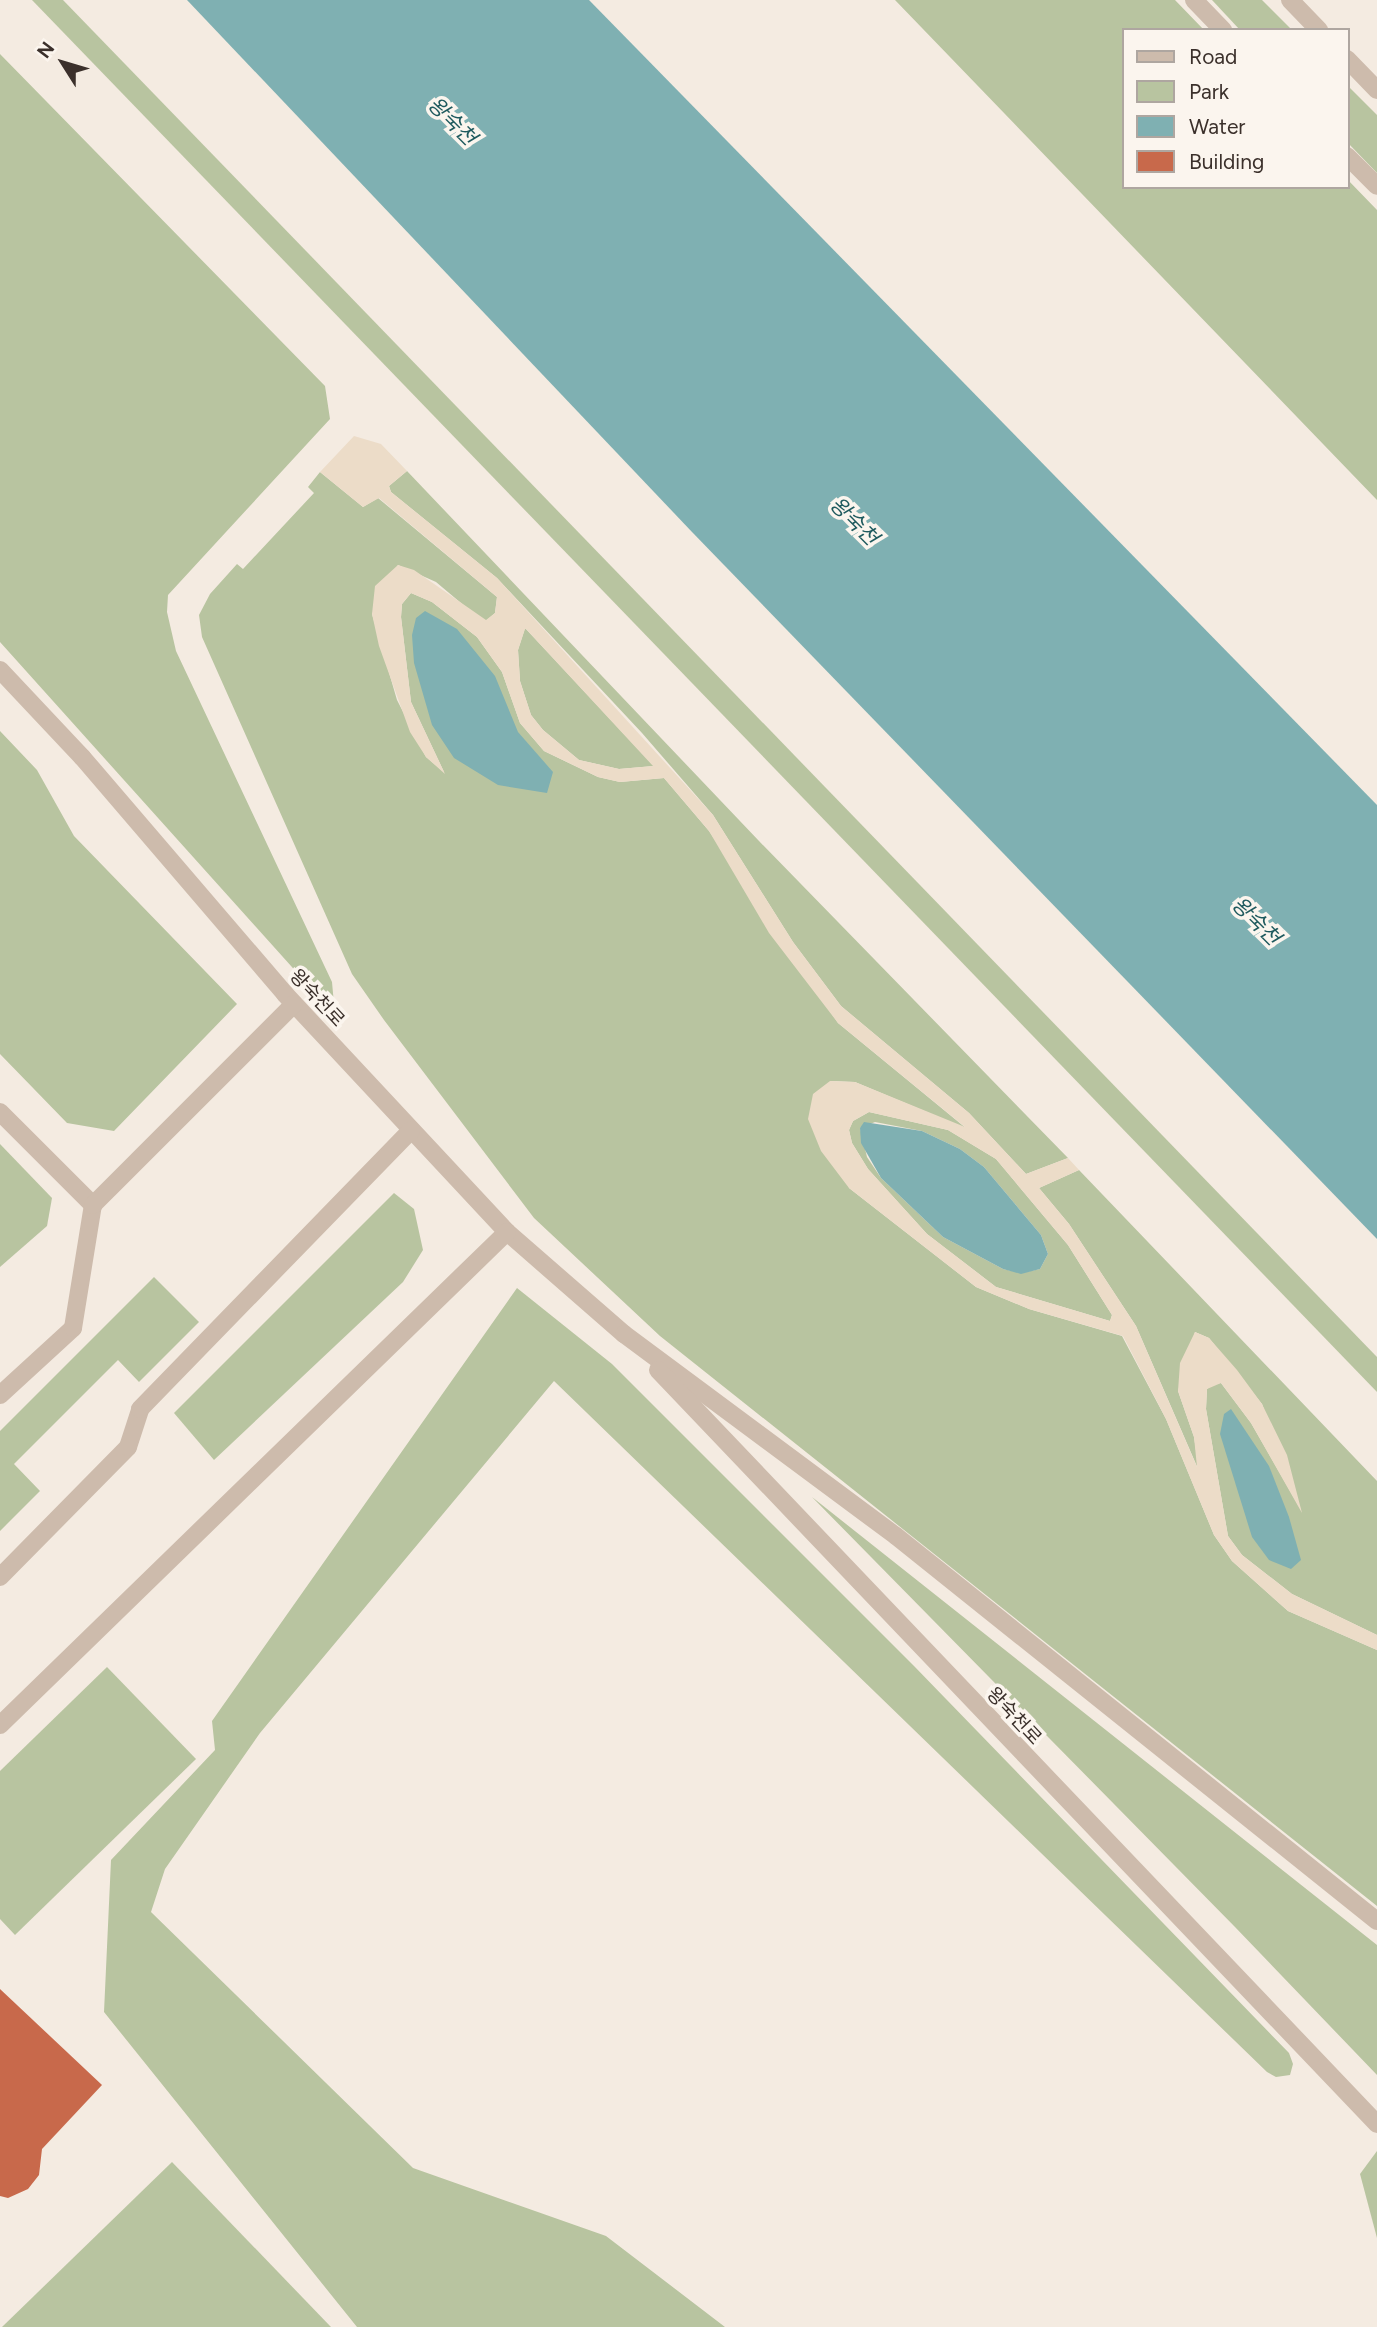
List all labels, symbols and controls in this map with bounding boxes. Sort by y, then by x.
north arrow [28,28,98,98]
legend [1122,28,1349,189]
text: N [32,37,59,63]
text: Road [1189,44,1237,69]
text: Park [1189,79,1229,104]
water label: 왕숙천 [423,92,481,150]
text: Water [1189,114,1245,139]
text: Building [1189,149,1264,174]
water label: 왕숙천 [825,492,883,550]
water label: 왕숙천 [1227,892,1285,950]
street label: 왕숙천로 [285,965,349,1031]
street label: 왕숙천로 [982,1683,1046,1749]

